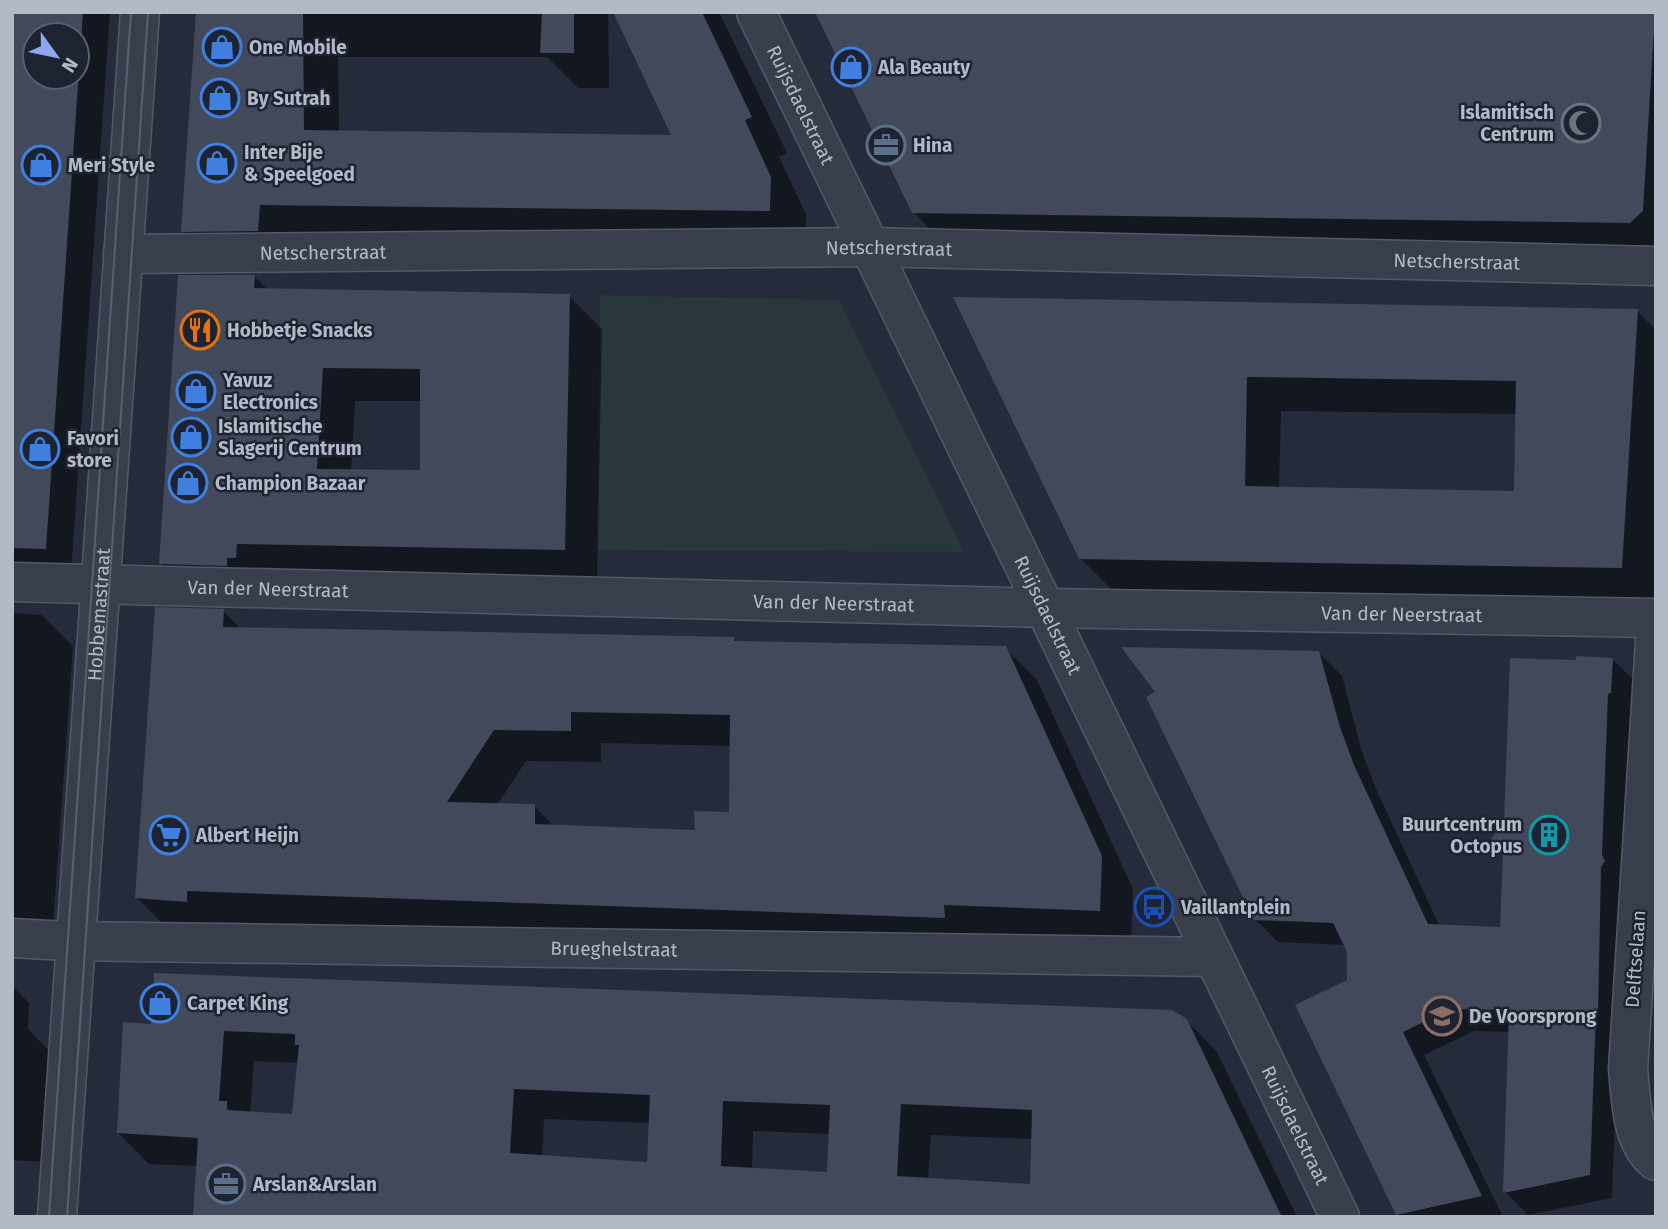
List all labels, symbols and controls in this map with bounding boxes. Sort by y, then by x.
north arrow [21,21,91,91]
shop icon: One Mobile [201,26,243,68]
place label: One Mobile [249,36,347,59]
street label: Ruijsdaelstraat [762,42,839,168]
shop icon: Ala Beauty [830,46,872,88]
text: N [57,53,83,77]
place label: Ala Beauty [877,56,970,79]
shop icon: By Sutrah [199,77,241,119]
place label: By Sutrah [247,87,330,110]
place label: Islamitisch Centrum [1460,101,1554,146]
mosque icon: Islamitisch Centrum [1560,102,1602,144]
office icon: Hina [865,124,907,166]
place label: Hina [913,134,952,157]
place label: Inter Bije & Speelgoed [244,141,355,186]
shop icon: Inter Bije & Speelgoed [196,142,238,184]
shop icon: Meri Style [20,144,62,186]
place label: Meri Style [68,154,155,177]
street label: Netscherstraat [826,236,953,261]
street label: Netscherstraat [260,241,387,265]
street label: Netscherstraat [1393,249,1520,275]
restaurant icon: Hobbetje Snacks [179,309,221,351]
place label: Hobbetje Snacks [227,319,373,342]
place label: Yavuz Electronics [222,369,318,414]
shop icon: Yavuz Electronics [175,370,217,412]
place label: Islamitische Slagerij Centrum [218,415,362,460]
shop icon: Islamitische Slagerij Centrum [170,416,212,458]
place label: Favori store [67,427,119,472]
shop icon: Favori store [19,428,61,470]
shop icon: Champion Bazaar [167,462,209,504]
place label: Champion Bazaar [215,472,366,495]
street label: Hobbemastraat [83,547,115,682]
street label: Ruijsdaelstraat [1009,552,1086,679]
street label: Van der Neerstraat [187,575,349,602]
street label: Van der Neerstraat [753,590,915,617]
street label: Van der Neerstraat [1321,602,1482,627]
place label: Buurtcentrum Octopus [1402,813,1522,858]
supermarket icon: Albert Heijn [148,814,190,856]
building icon: Buurtcentrum Octopus [1528,814,1570,856]
place label: Albert Heijn [195,824,299,847]
bus stop icon: Vaillantplein [1133,886,1175,928]
place label: Vaillantplein [1180,896,1290,919]
street label: Delftselaan [1621,909,1650,1009]
street label: Brueghelstraat [550,937,678,962]
shop icon: Carpet King [139,982,181,1024]
place label: Carpet King [187,992,289,1015]
school or university icon: De Voorsprong [1421,995,1463,1037]
place label: De Voorsprong [1469,1005,1597,1028]
street label: Ruijsdaelstraat [1256,1062,1334,1189]
office icon: Arslan&Arslan [205,1163,247,1205]
place label: Arslan&Arslan [252,1173,377,1196]

